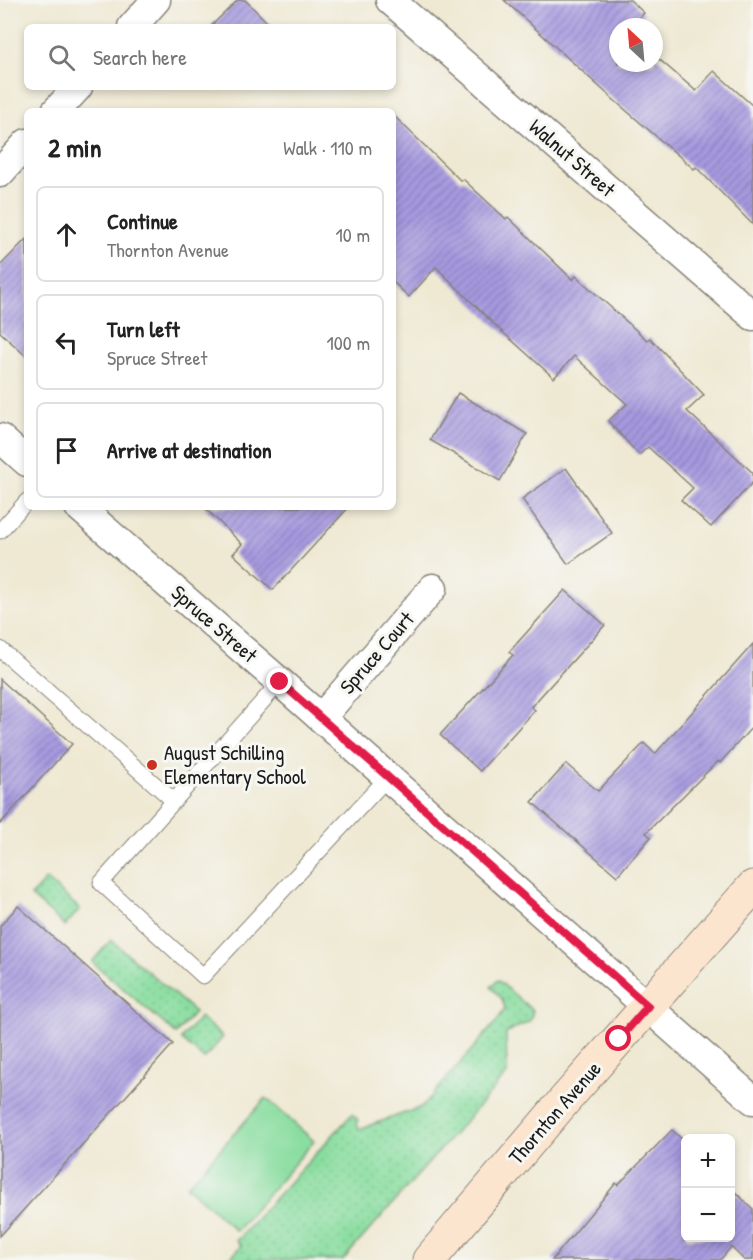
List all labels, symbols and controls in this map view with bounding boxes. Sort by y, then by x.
north arrow [609,18,663,72]
search box [24,24,396,90]
icon: search [45,41,78,74]
text: Search here [93,42,187,72]
street label: Walnut Street [523,112,622,204]
text: 2 min [48,130,101,165]
text: Walk · 110 m [283,134,372,161]
text: Continue [107,206,178,236]
icon: ahead [50,218,83,251]
text: 10 m [336,221,370,248]
text: Thornton Avenue [107,236,229,263]
text: Turn left [107,314,180,344]
icon: left [50,326,83,359]
text: 100 m [327,329,370,356]
text: Spruce Street [107,344,207,371]
icon: arrive [50,434,83,467]
text: Arrive at destination [107,435,272,465]
street label: Spruce Street [165,578,264,670]
street label: Spruce Court [333,605,421,700]
route end [266,668,292,694]
place label: August Schilling Elementary School [164,738,306,791]
marker: August Schilling Elementary School [145,758,159,772]
route start [605,1025,631,1051]
street label: Thornton Avenue [502,1055,608,1170]
map controls [681,1134,735,1242]
button: + [681,1134,735,1188]
button: − [681,1188,735,1242]

